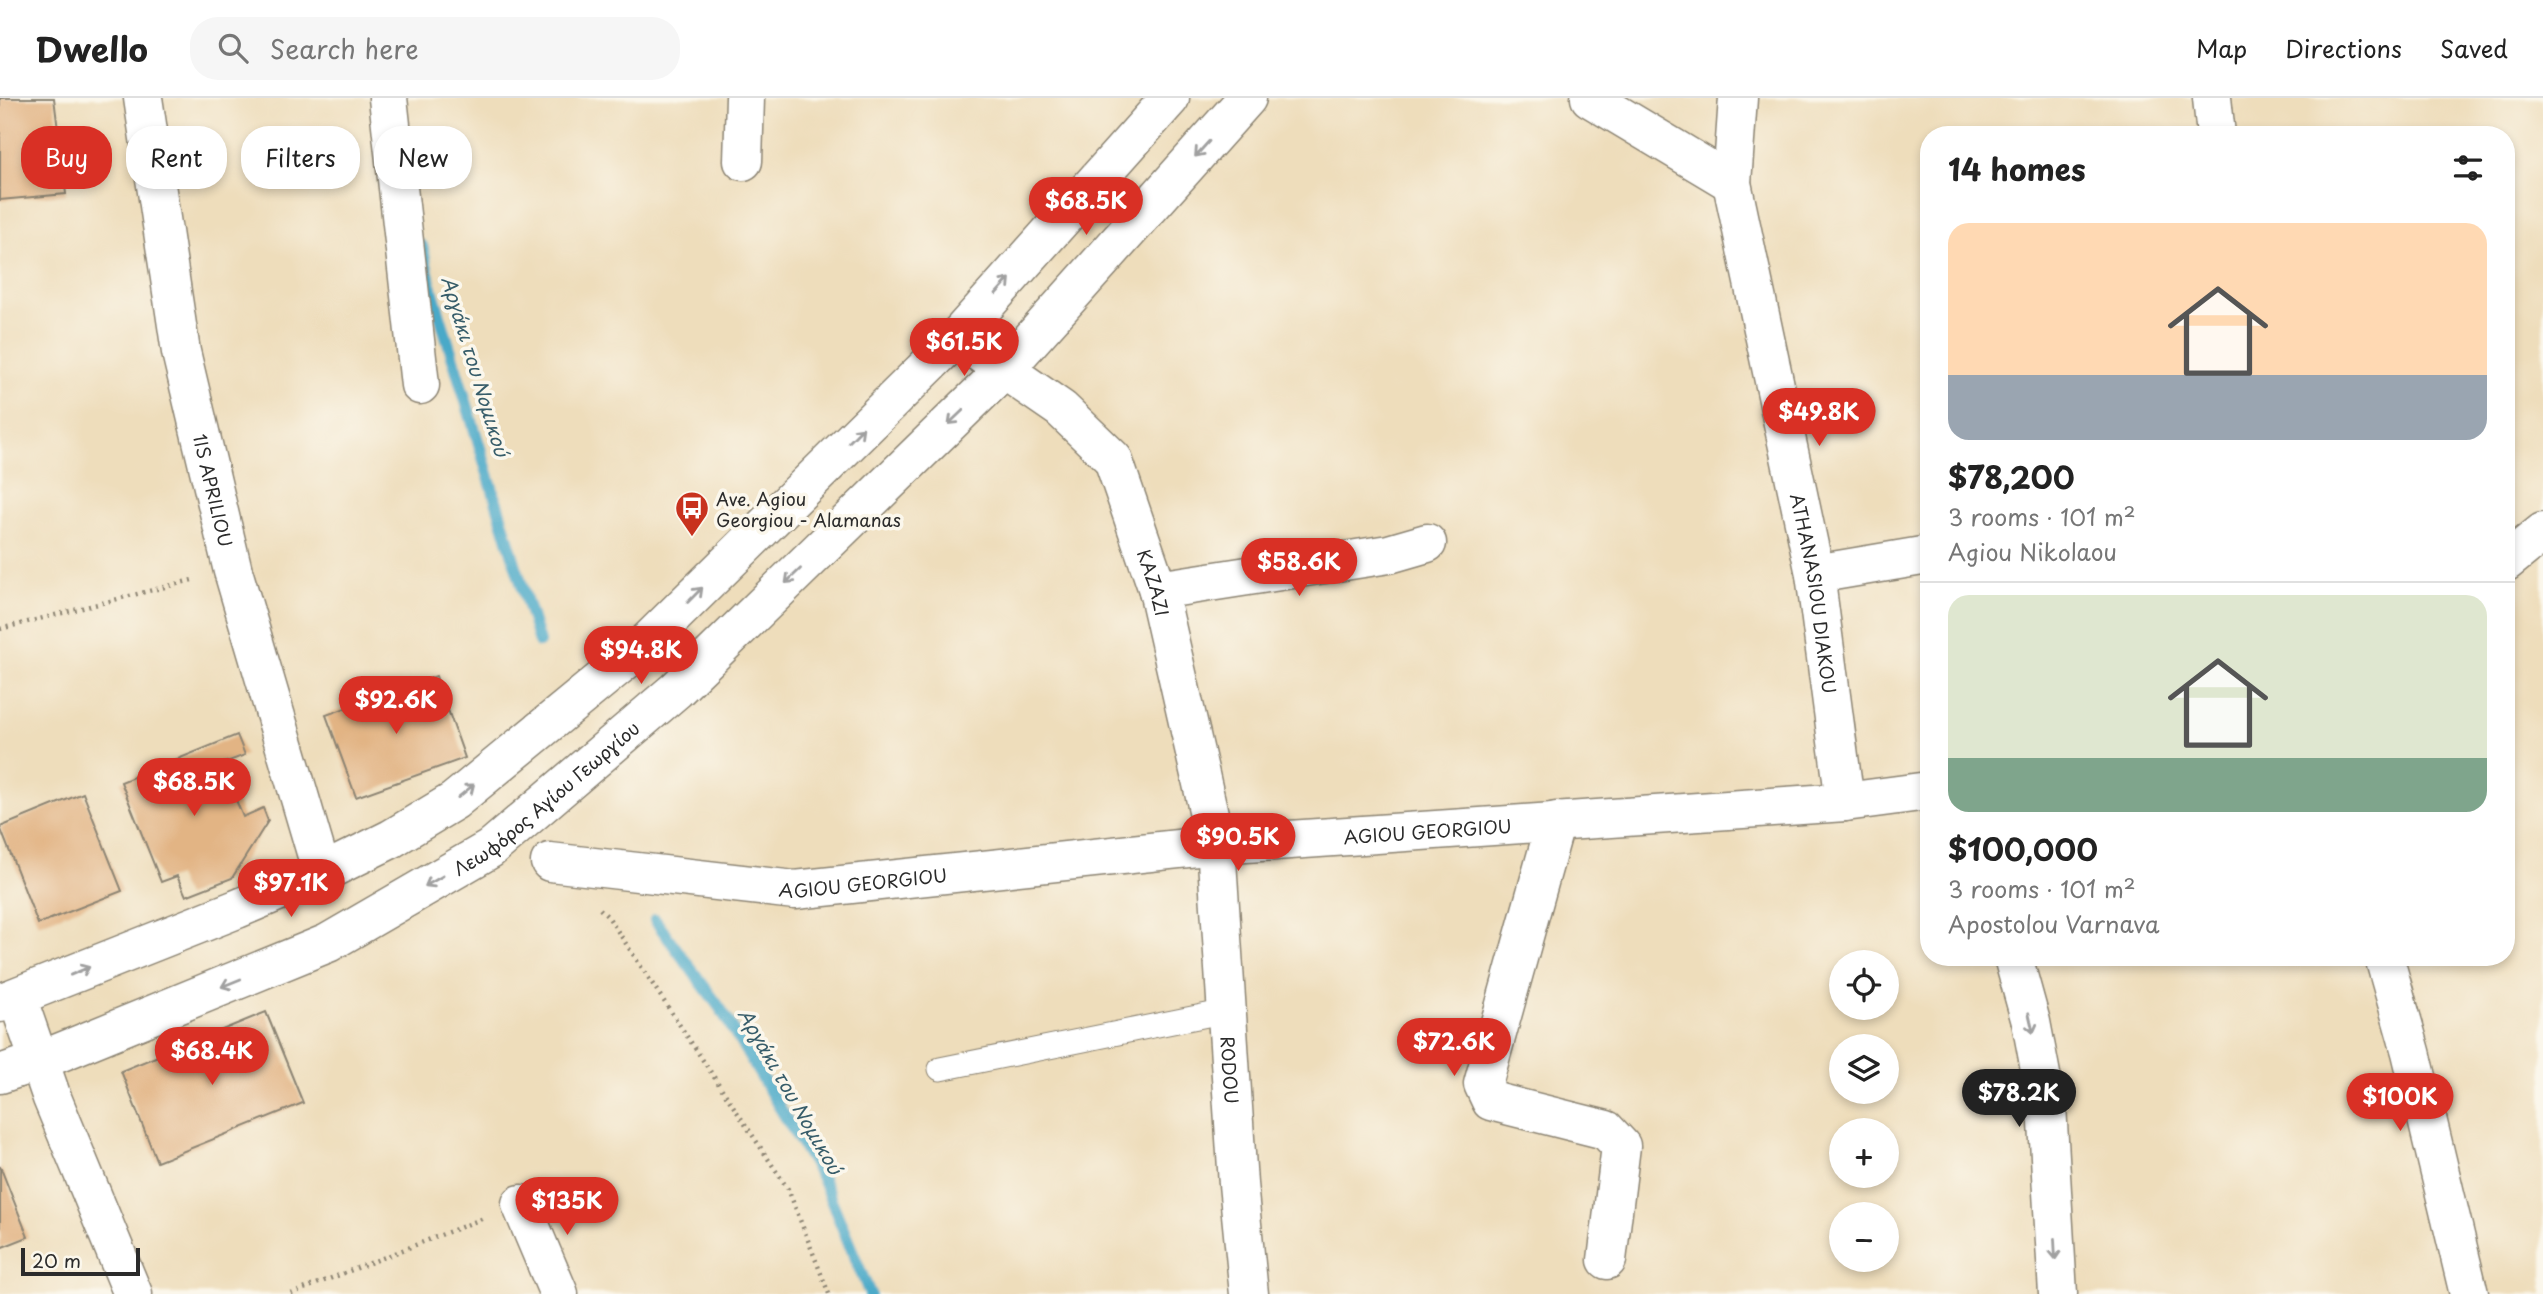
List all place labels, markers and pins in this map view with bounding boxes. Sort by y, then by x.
pin: $68.5K [1029,178,1143,237]
pin: $61.5K [907,318,1021,378]
pin: $49.8K [1762,388,1876,448]
place label: Ave. Agiou Georgiou - Alamanas [716,485,901,533]
bus stop icon: Ave. Agiou Georgiou - Alamanas [673,489,711,538]
pin: $58.6K [1242,538,1356,598]
pin: $94.8K [584,626,698,686]
pin: $92.6K [339,676,453,736]
pin: $68.5K [137,758,251,818]
pin: $90.5K [1181,814,1295,873]
pin: $97.1K [234,860,348,919]
pin: $72.6K [1397,1018,1511,1078]
pin: $68.4K [155,1028,269,1087]
pin: $78.2K [1962,1070,2076,1129]
pin: $100K [2351,1074,2449,1133]
pin: $135K [518,1178,616,1237]

